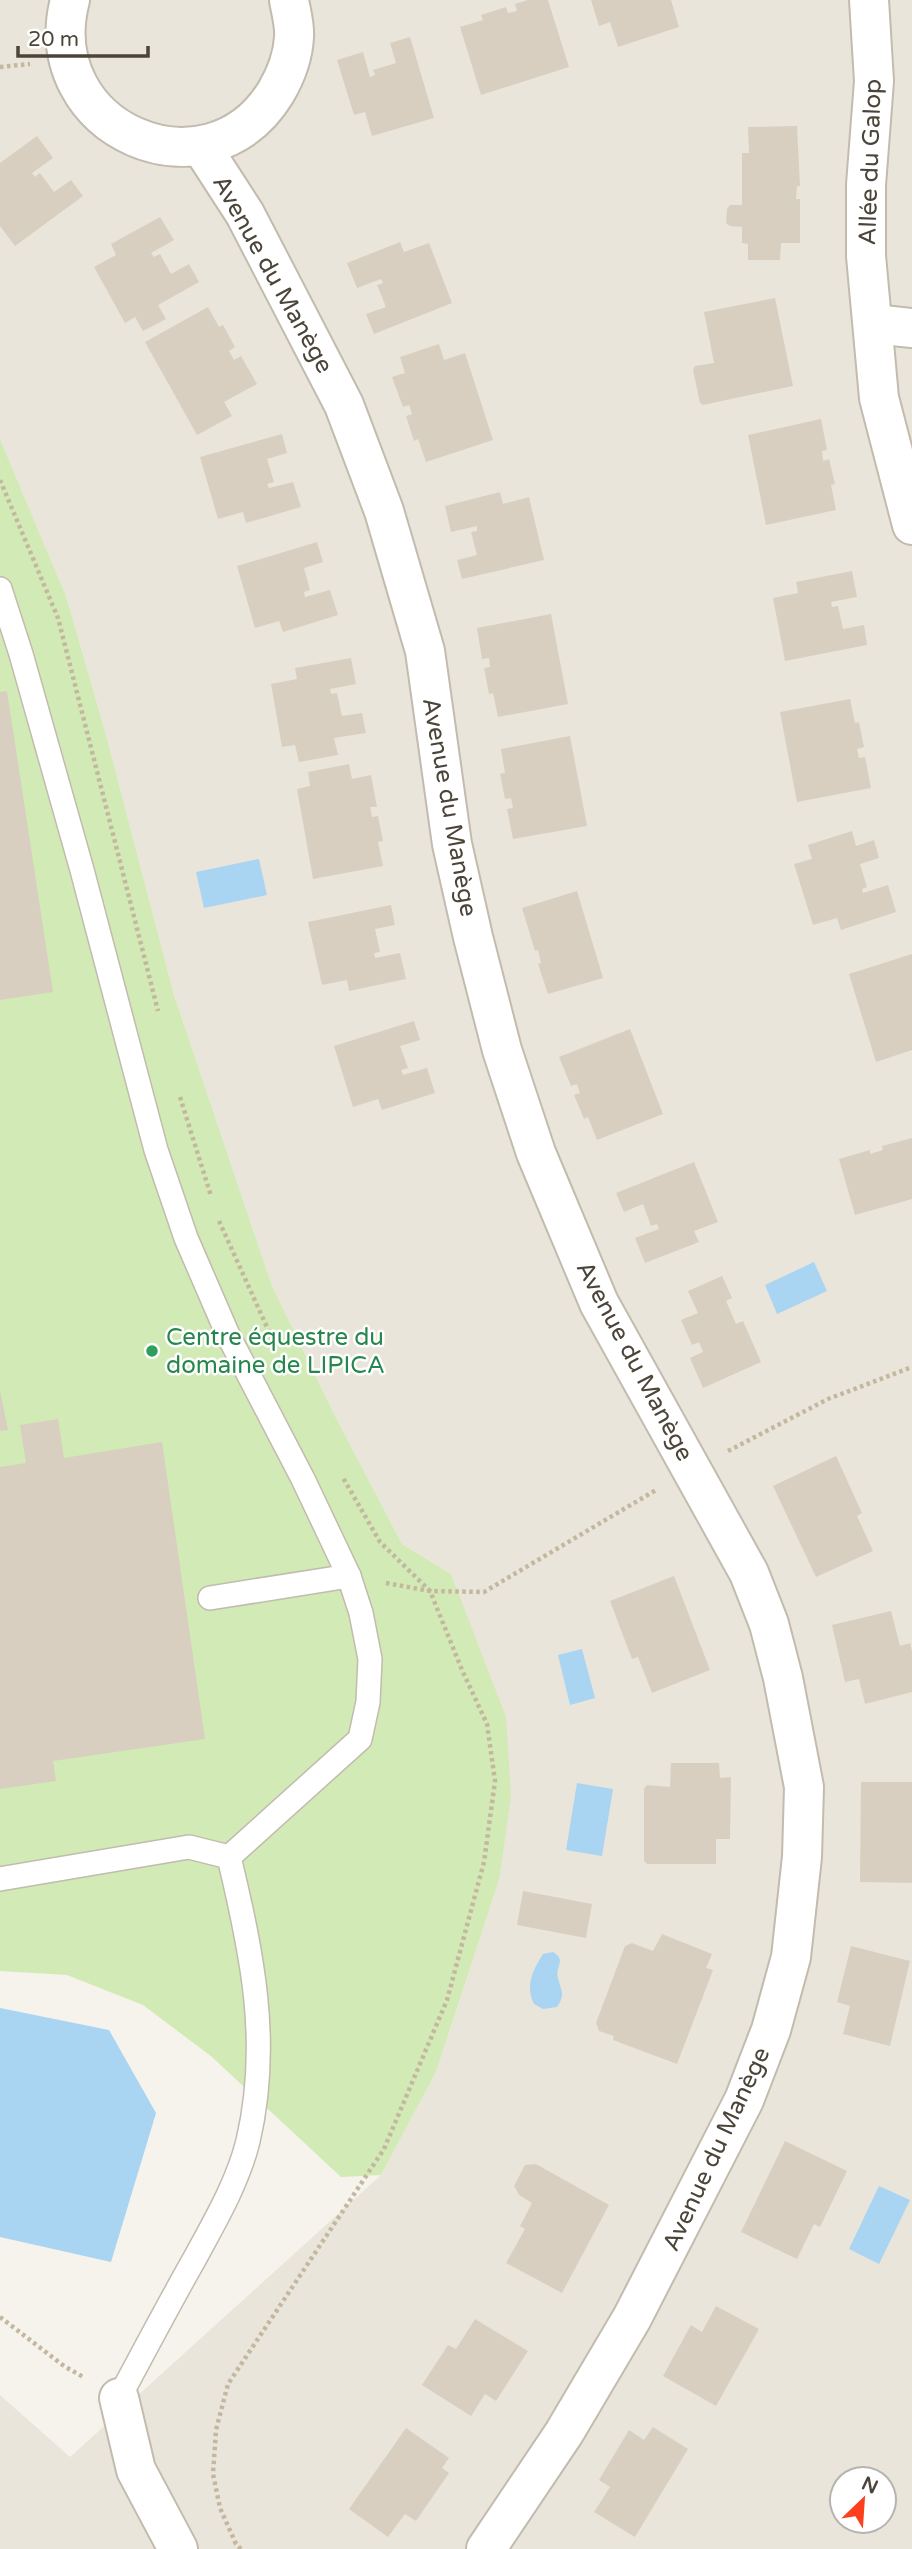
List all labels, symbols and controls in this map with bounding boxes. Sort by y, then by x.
scale bar [18,14,147,58]
text: 20 m [28,27,79,52]
street label: Allée du Galop [853,78,888,246]
street label: Avenue du Manège [206,170,339,378]
street label: Avenue du Manège [416,695,483,919]
street label: Avenue du Manège [570,1257,699,1466]
place label: Centre équestre du domaine de LIPICA [166,1323,385,1380]
marker: Centre équestre du domaine de LIPICA [144,1343,160,1359]
street label: Avenue du Manège [656,2043,776,2256]
north arrow [828,2465,898,2535]
text: N [858,2472,881,2499]

